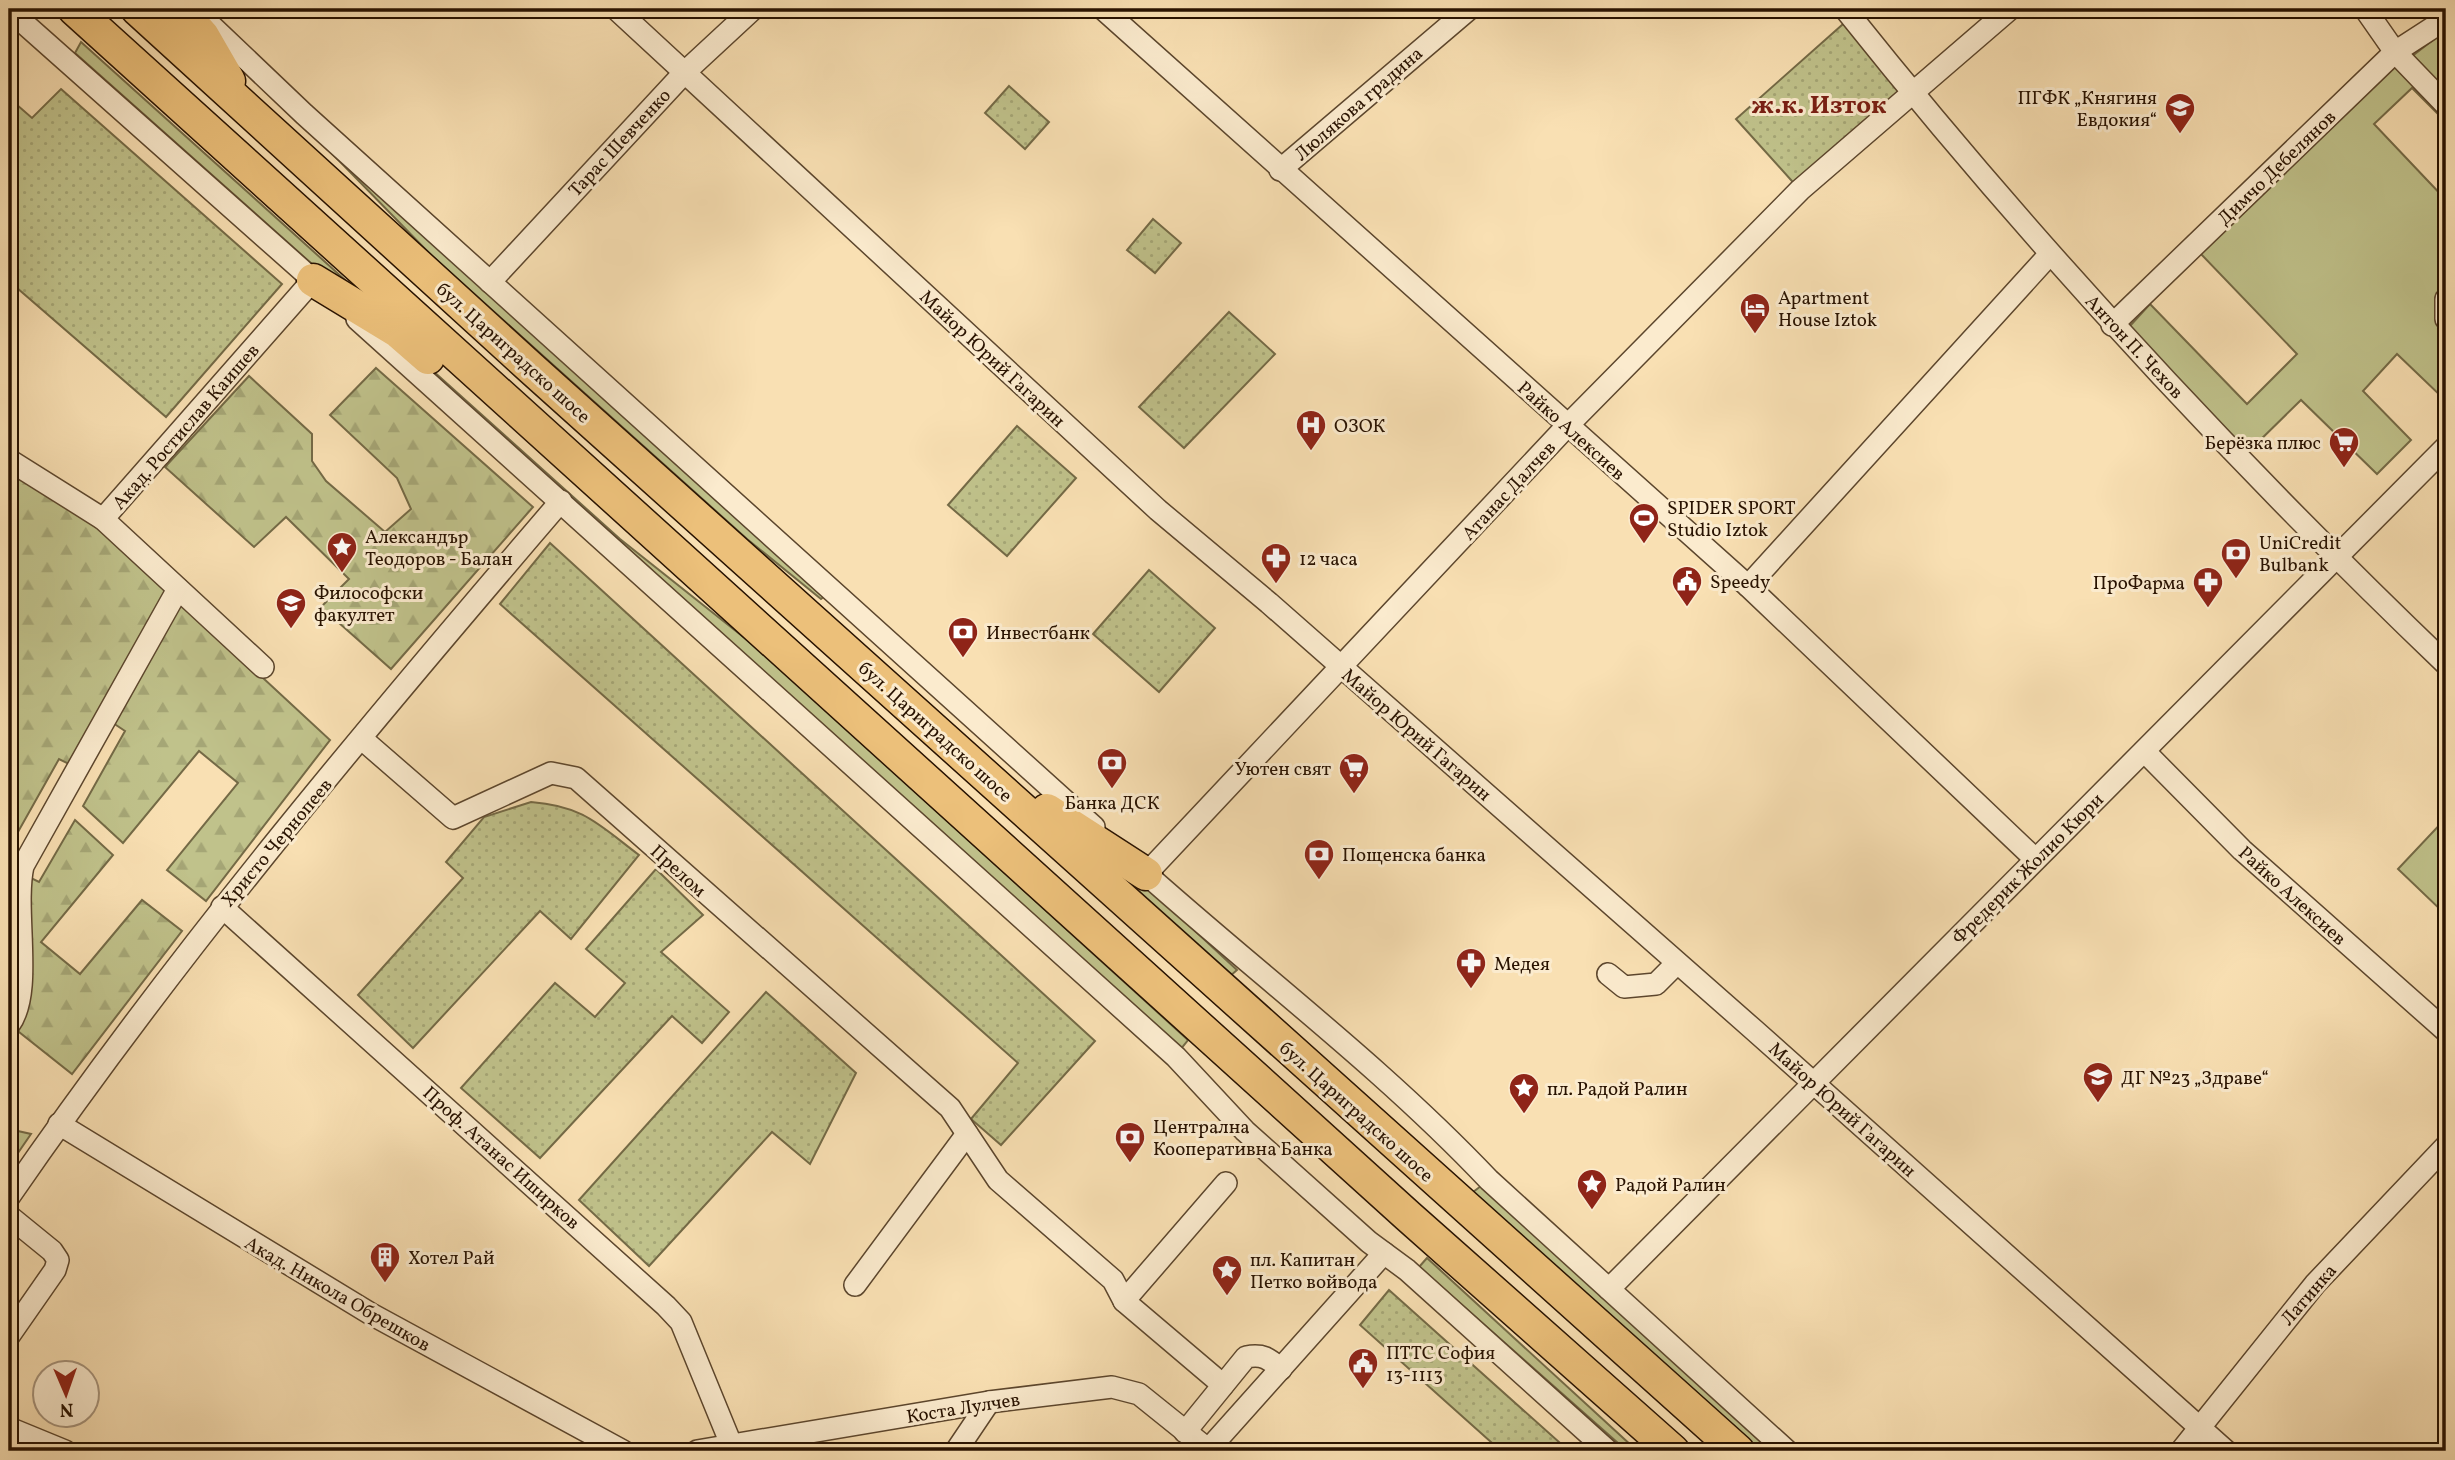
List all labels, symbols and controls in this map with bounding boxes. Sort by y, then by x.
street label: Люлякова градина [1290,41,1429,168]
street label: Тарас Шевченко [563,83,678,203]
place label: ПГФК „Княгиня Евдокия“ [2017,86,2157,134]
district label: ж.к. Изток [1751,88,1887,124]
school or university icon: ПГФК „Княгиня Евдокия“ [2163,91,2197,135]
street label: Димчо Дебелянов [2212,105,2342,232]
street label: бул. Цариградско шосе [430,277,596,430]
street label: Майор Юрий Гагарин [913,285,1070,434]
place label: Apartment House Iztok [1778,286,1877,334]
street label: Антон П. Чехов [2078,290,2189,405]
hotel icon: Apartment House Iztok [1738,291,1772,335]
street label: Акад. Ростислав Каишев [107,339,266,516]
street label: Райко Алексиев [1511,376,1630,487]
hospital icon: ОЗОК [1294,408,1328,452]
place label: ОЗОК [1334,414,1386,440]
supermarket icon: Берёзка плюс [2327,425,2361,469]
place label: Берёзка плюс [2204,431,2321,457]
street label: Атанас Далчев [1457,436,1562,547]
place label: SPIDER SPORT Studio Iztok [1667,496,1796,544]
sports icon: SPIDER SPORT Studio Iztok [1627,501,1661,545]
place label: Александър Теодоров - Балан [365,525,513,573]
place icon: Александър Теодоров - Балан [325,530,359,574]
place label: UniCredit Bulbank [2259,531,2342,579]
bank icon: UniCredit Bulbank [2219,536,2253,580]
pharmacy icon: 12 часа [1259,541,1293,585]
place label: 12 часа [1299,547,1358,573]
public building icon: Speedy [1670,564,1704,608]
pharmacy icon: ПроФарма [2191,565,2225,609]
place label: Speedy [1710,570,1770,596]
place label: ПроФарма [2093,571,2185,597]
place label: Философски факултет [314,581,423,629]
school or university icon: Философски факултет [274,586,308,630]
bank icon: Инвестбанк [946,615,980,659]
place label: Инвестбанк [986,621,1090,647]
street label: бул. Цариградско шосе [852,656,1018,809]
street label: Майор Юрий Гагарин [1335,663,1496,808]
bank icon: Банка ДСК [1095,746,1129,790]
supermarket icon: Уютен свят [1337,751,1371,795]
place label: Уютен свят [1235,757,1331,783]
street label: Христо Чернопеев [216,773,339,913]
street label: Фредерик Жолио Кюри [1947,788,2110,951]
place label: Банка ДСК [1064,791,1160,817]
bank icon: Пощенска банка [1302,837,1336,881]
street label: Прелом [644,839,711,904]
street label: Райко Алексиев [2232,841,2351,952]
place label: Пощенска банка [1342,843,1486,869]
pharmacy icon: Медея [1454,946,1488,990]
place label: Медея [1494,952,1550,978]
street label: бул. Цариградско шосе [1273,1036,1439,1189]
street label: Майор Юрий Гагарин [1762,1037,1921,1184]
school or university icon: ДГ №23 „Здраве“ [2081,1060,2115,1104]
place label: ДГ №23 „Здраве“ [2121,1066,2269,1092]
place icon: пл. Радой Ралин [1507,1071,1541,1115]
place label: пл. Радой Ралин [1547,1077,1687,1103]
street label: Проф. Атанас Иширков [416,1081,585,1236]
place label: Централна Кооперативна Банка [1153,1115,1333,1163]
bank icon: Централна Кооперативна Банка [1113,1120,1147,1164]
place icon: Радой Ралин [1575,1167,1609,1211]
place label: Радой Ралин [1615,1173,1726,1199]
street label: Акад. Никола Обрешков [239,1231,435,1359]
building icon: Хотел Рай [368,1240,402,1284]
place label: Хотел Рай [408,1246,495,1272]
place label: пл. Капитан Петко войвода [1250,1248,1378,1296]
place icon: пл. Капитан Петко войвода [1210,1253,1244,1297]
street label: Латинка [2276,1259,2343,1332]
place label: ПТТС София 13-1113 [1386,1341,1495,1389]
public building icon: ПТТС София 13-1113 [1346,1346,1380,1390]
north arrow [32,1358,102,1428]
street label: Коста Лулчев [905,1387,1022,1431]
text: N [59,1396,74,1422]

